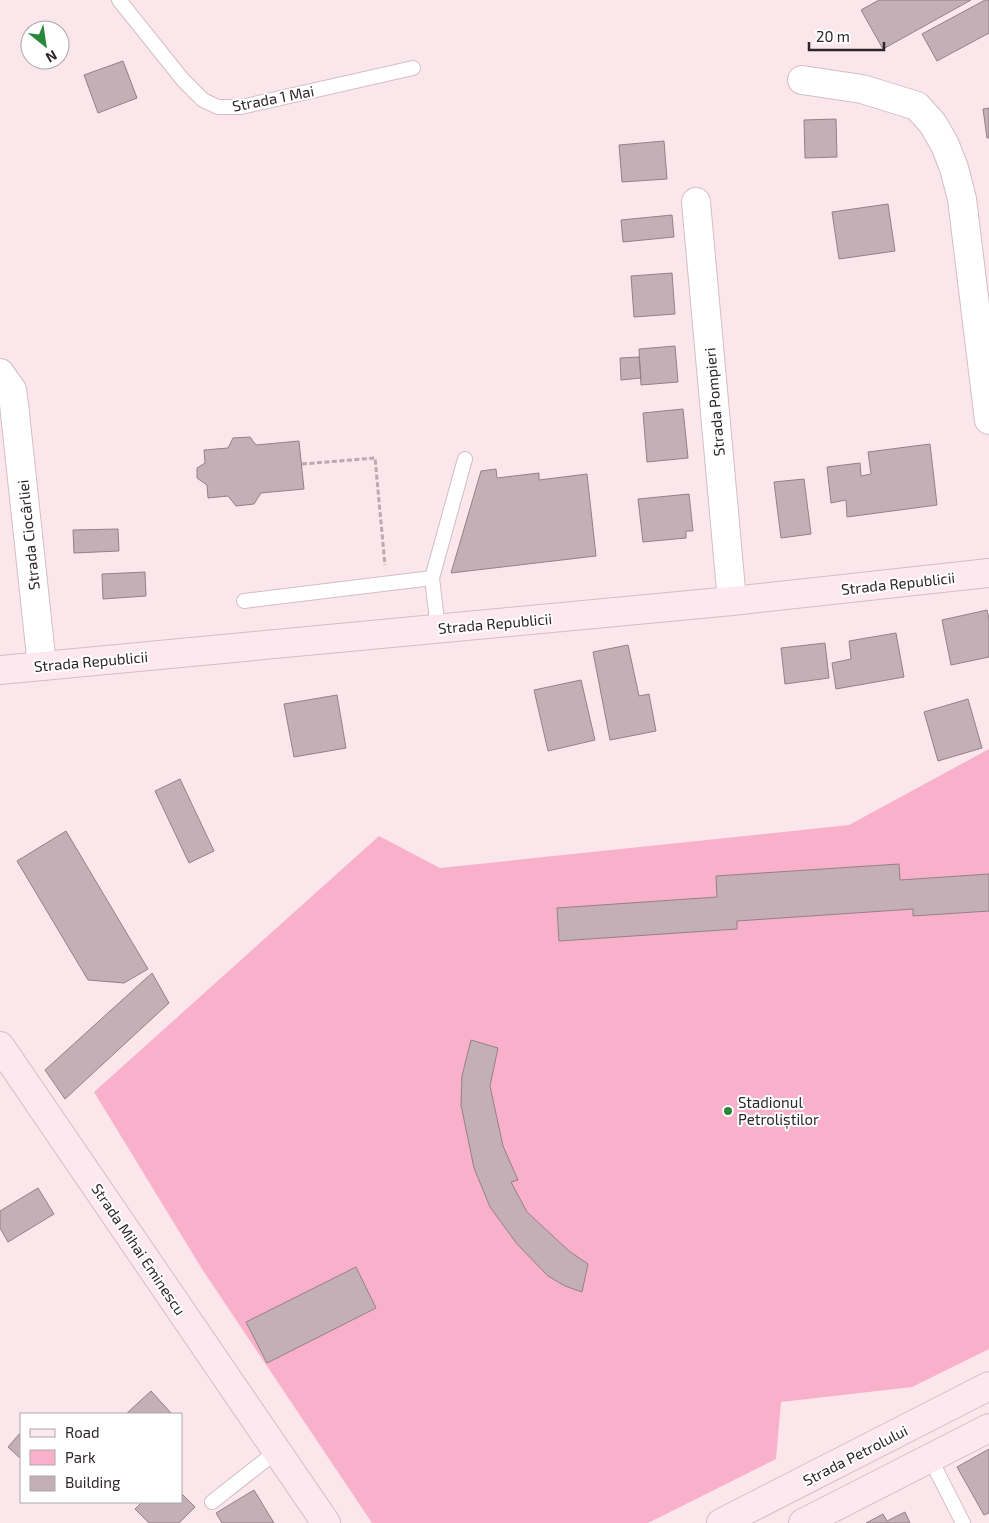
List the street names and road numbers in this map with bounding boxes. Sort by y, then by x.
street label: Strada 1 Mai [231,81,315,115]
street label: Strada Pompieri [700,347,728,457]
street label: Strada Ciocârliei [13,479,43,591]
street label: Strada Republicii [840,568,956,598]
street label: Strada Republicii [437,609,553,637]
street label: Strada Republicii [33,647,149,675]
street label: Strada Mihai Eminescu [88,1180,190,1318]
street label: Strada Petrolului [800,1421,910,1489]

